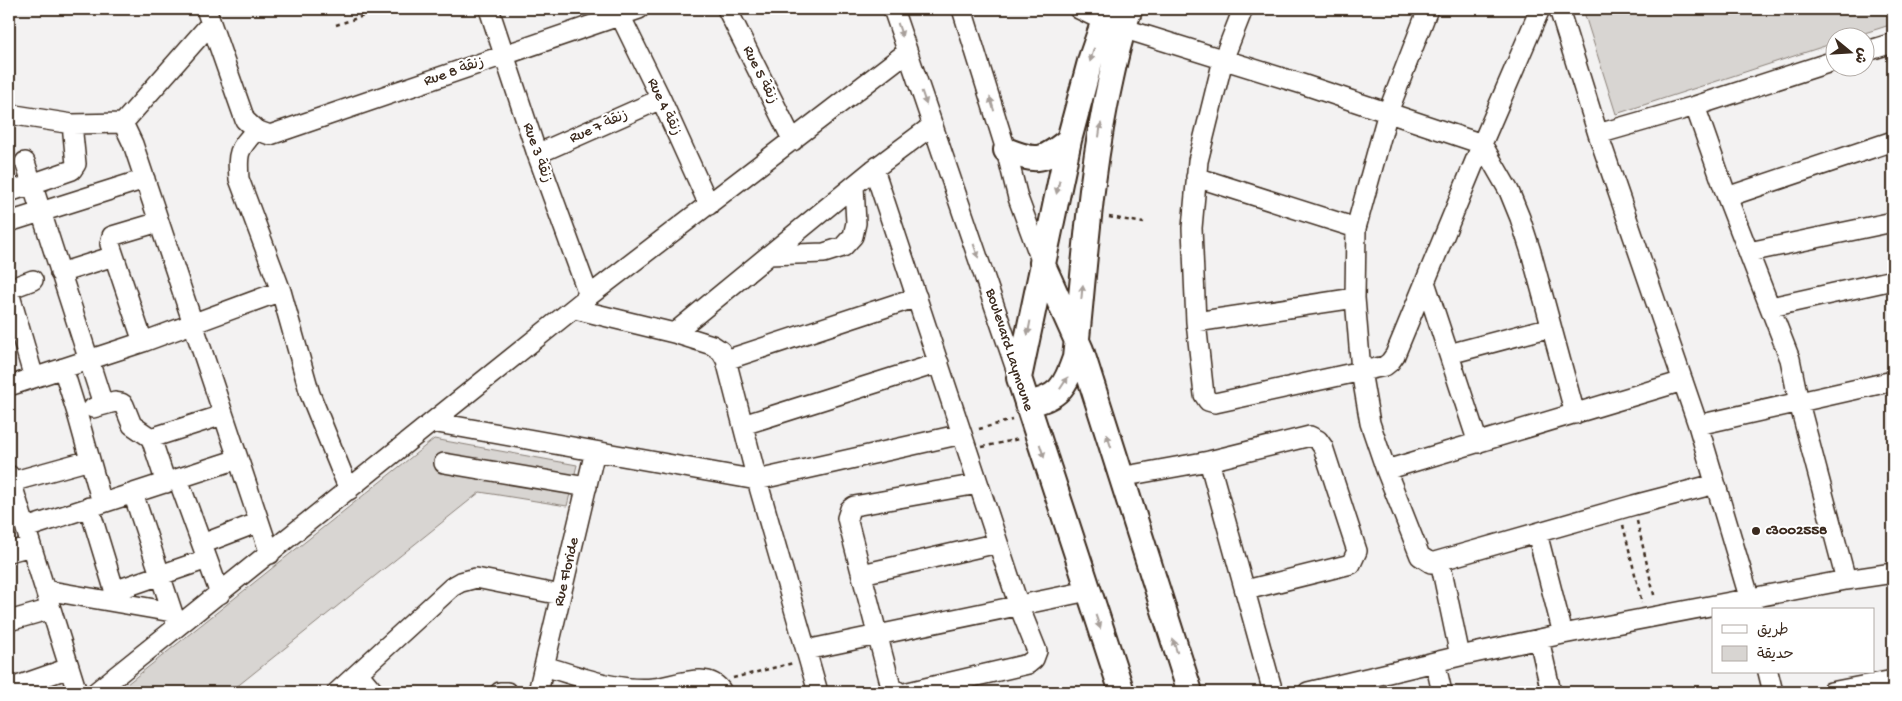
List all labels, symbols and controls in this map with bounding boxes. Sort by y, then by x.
one-way arrow [896,23,904,38]
north arrow [1824,28,1874,78]
street label: Rue 5 زنقة [738,43,782,107]
text: ش [1850,45,1870,65]
one-way arrow [1088,48,1096,63]
street label: Rue 8 زنقة [421,53,487,91]
street label: Rue 4 زنقة [643,75,685,139]
one-way arrow [920,90,928,105]
one-way arrow [987,96,995,111]
street label: Rue 7 زنقة [567,106,631,148]
street label: Rue 3 زنقة [518,121,556,185]
one-way arrow [1096,122,1104,138]
one-way arrow [1054,180,1062,195]
one-way arrow [973,244,980,259]
one-way arrow [1078,283,1086,299]
street label: Boulevard Laymoune [980,286,1037,414]
one-way arrow [1025,320,1033,336]
one-way arrow [1059,376,1069,390]
one-way arrow [1105,433,1113,448]
one-way arrow [1039,443,1046,458]
place label: c3002558 [1766,522,1827,540]
marker: c3002558 [1750,525,1762,537]
street label: Rue Floride [550,536,584,608]
legend [1712,608,1874,674]
one-way arrow [1095,614,1102,629]
text: طريق [1757,622,1789,640]
one-way arrow [1170,638,1178,653]
text: حديقة [1757,646,1794,664]

